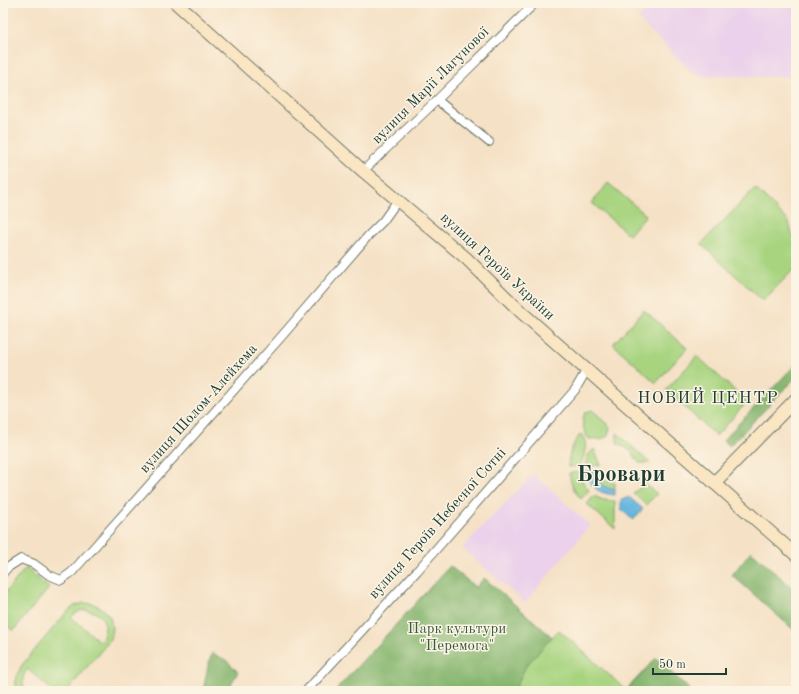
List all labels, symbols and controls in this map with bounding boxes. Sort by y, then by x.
street label: вулиця Марії Лагунової [370,24,493,147]
street label: вулиця Героїв України [437,210,557,324]
street label: вулиця Шолом-Алейхема [137,341,261,476]
district label: НОВИЙ ЦЕНТР [637,387,779,407]
street label: вулиця Героїв Небесної Сотні [366,446,510,602]
district label: Бровари [576,463,666,486]
park label: Парк культури "Перемога" [408,622,506,654]
scale bar [653,650,726,676]
text: 50 m [659,658,686,671]

